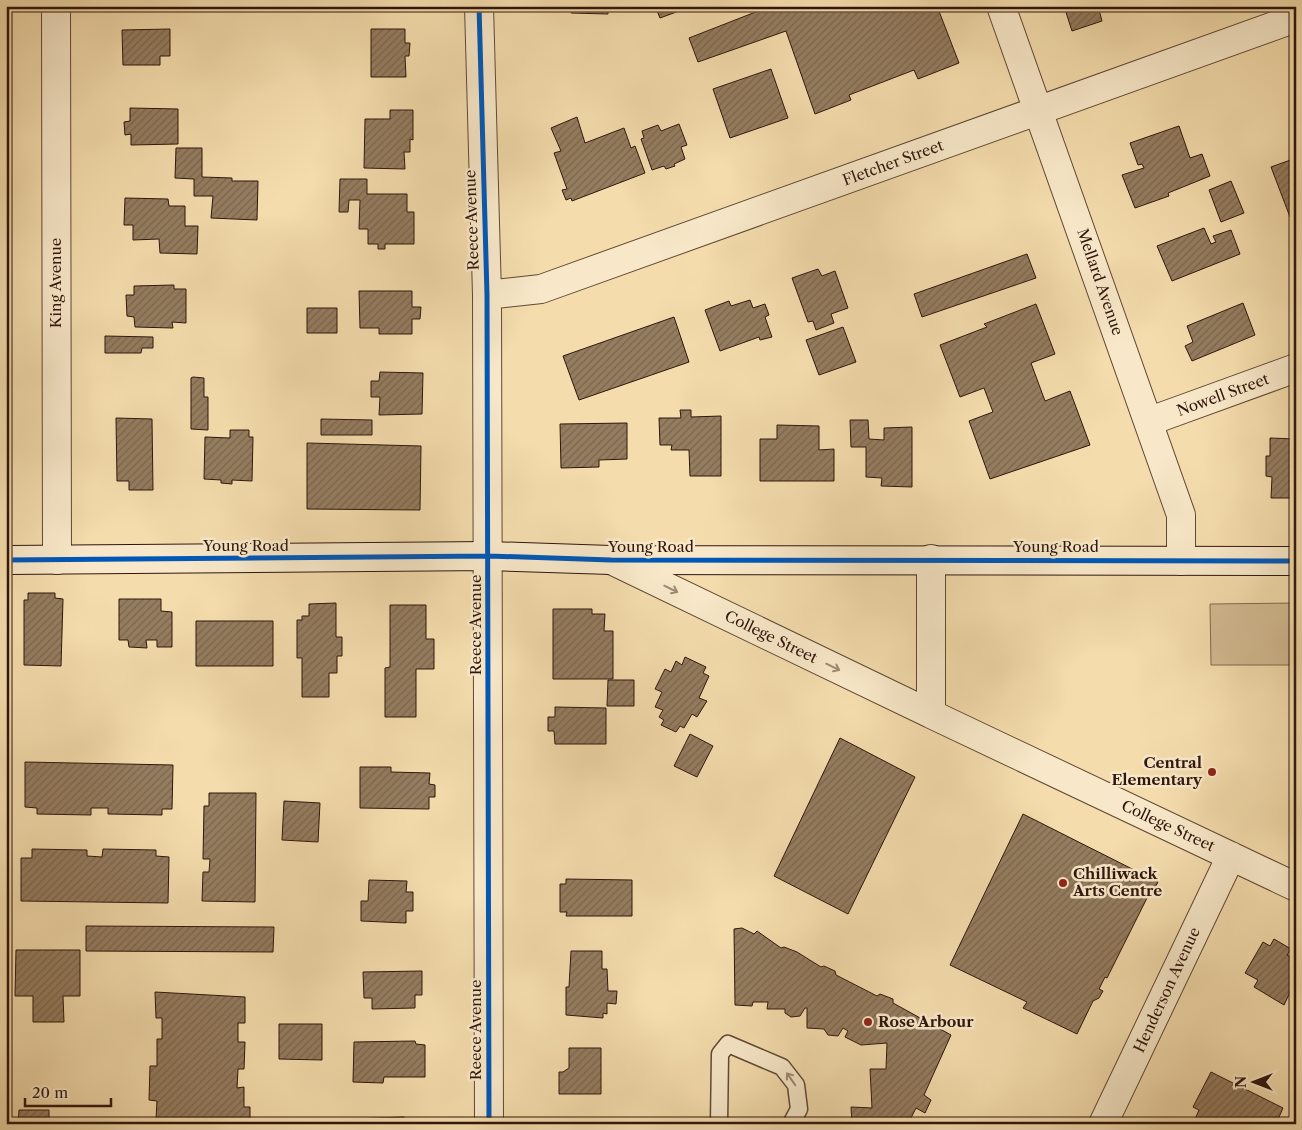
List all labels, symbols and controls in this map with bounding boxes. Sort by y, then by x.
street label: Fletcher Street [840,135,947,190]
street label: Reece Avenue [460,169,483,271]
street label: Mellard Avenue [1073,226,1128,338]
street label: King Avenue [46,238,65,328]
street label: Nowell Street [1174,369,1272,420]
street label: Young Road [202,536,289,555]
street label: Young Road [607,537,694,556]
street label: Young Road [1012,537,1099,556]
street label: Reece Avenue [466,575,485,675]
one-way arrow [663,584,678,594]
street label: College Street [722,606,821,667]
one-way arrow [825,663,840,672]
place label: Central Elementary [1111,753,1203,789]
marker: Central Elementary [1206,766,1218,778]
street label: College Street [1119,796,1219,856]
place label: Chilliwack Arts Centre [1072,864,1162,900]
marker: Chilliwack Arts Centre [1057,877,1069,889]
street label: Henderson Avenue [1129,924,1204,1055]
street label: Reece Avenue [466,980,485,1080]
place label: Rose Arbour [878,1012,974,1031]
marker: Rose Arbour [862,1016,874,1028]
north arrow [1230,1058,1280,1108]
one-way arrow [786,1072,796,1086]
scale bar [25,1075,111,1107]
text: N [1232,1076,1250,1088]
text: 20 m [32,1083,68,1102]

